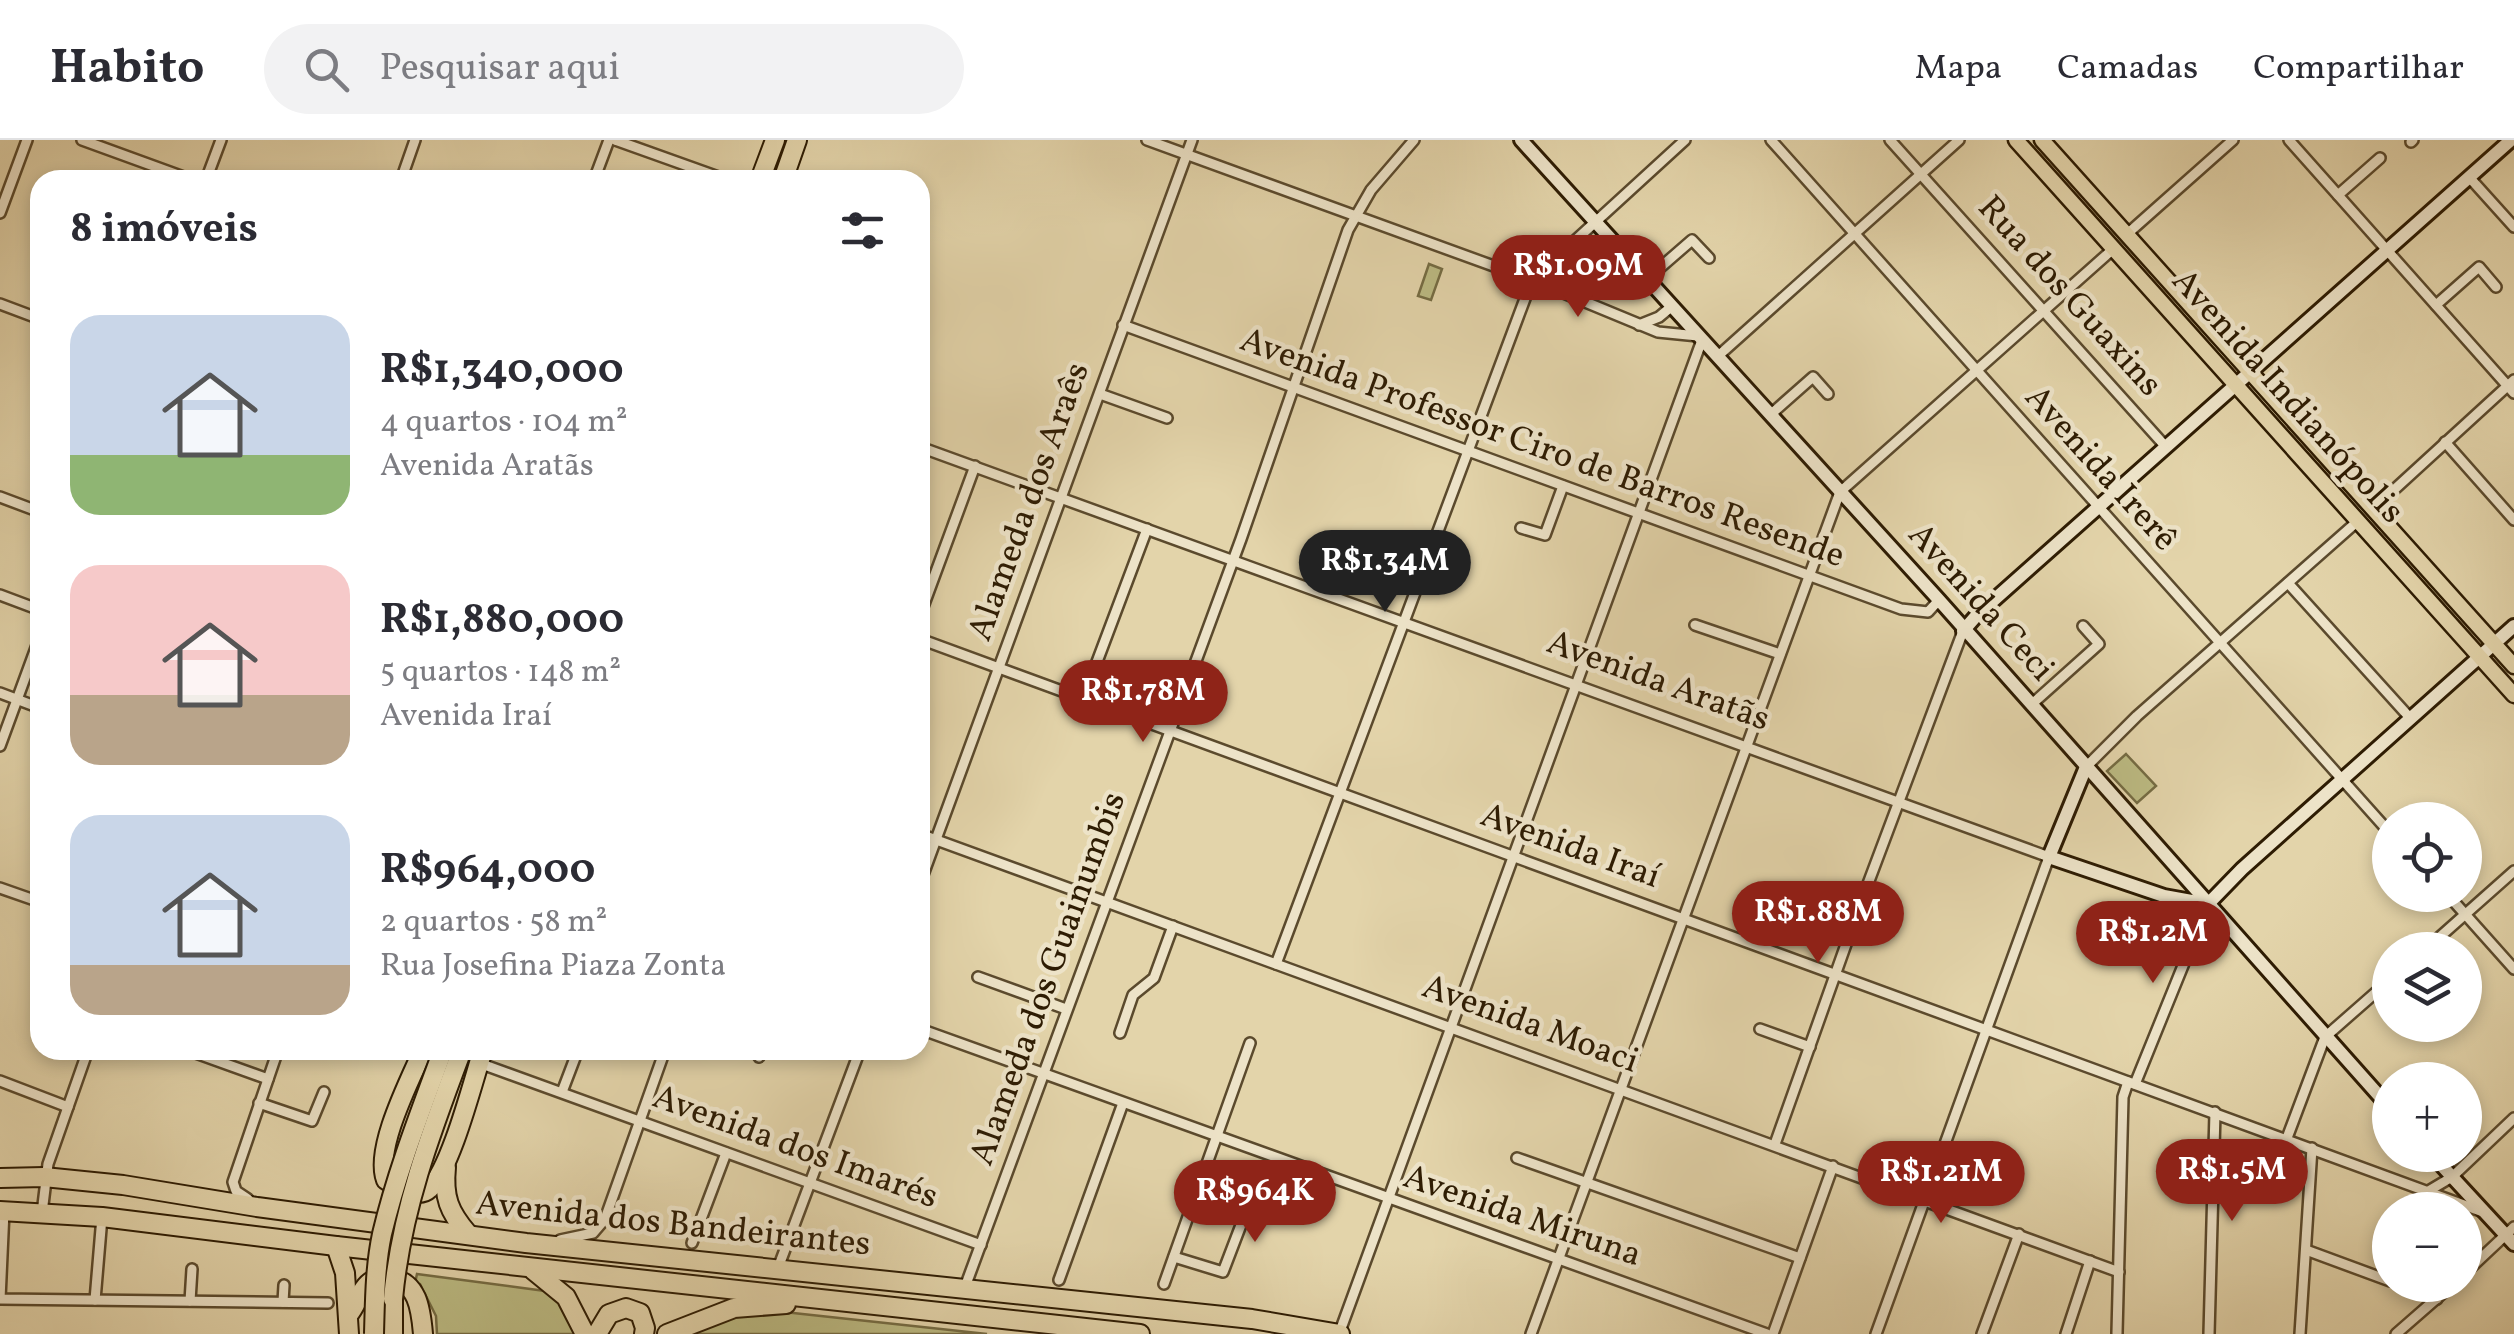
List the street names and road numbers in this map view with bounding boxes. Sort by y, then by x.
street label: Rua dos Guaxins [1966,186,2172,408]
street label: Avenida Indianópolis [2160,259,2414,535]
street label: Avenida Professor Ciro de Barros Resende [1233,317,1851,581]
street label: Alameda dos Araês [957,356,1103,648]
street label: Avenida Irerê [2013,376,2187,562]
street label: Avenida Ceci [1896,513,2064,693]
street label: Avenida Aratãs [1540,619,1776,745]
street label: Alameda dos Guainumbis [959,786,1139,1172]
street label: Avenida Iraí [1474,792,1667,902]
street label: Avenida Moaci [1415,964,1645,1086]
street label: Avenida dos Imarés [646,1074,944,1222]
street label: Avenida Miruna [1397,1154,1647,1280]
street label: Avenida dos Bandeirantes [473,1180,873,1270]

